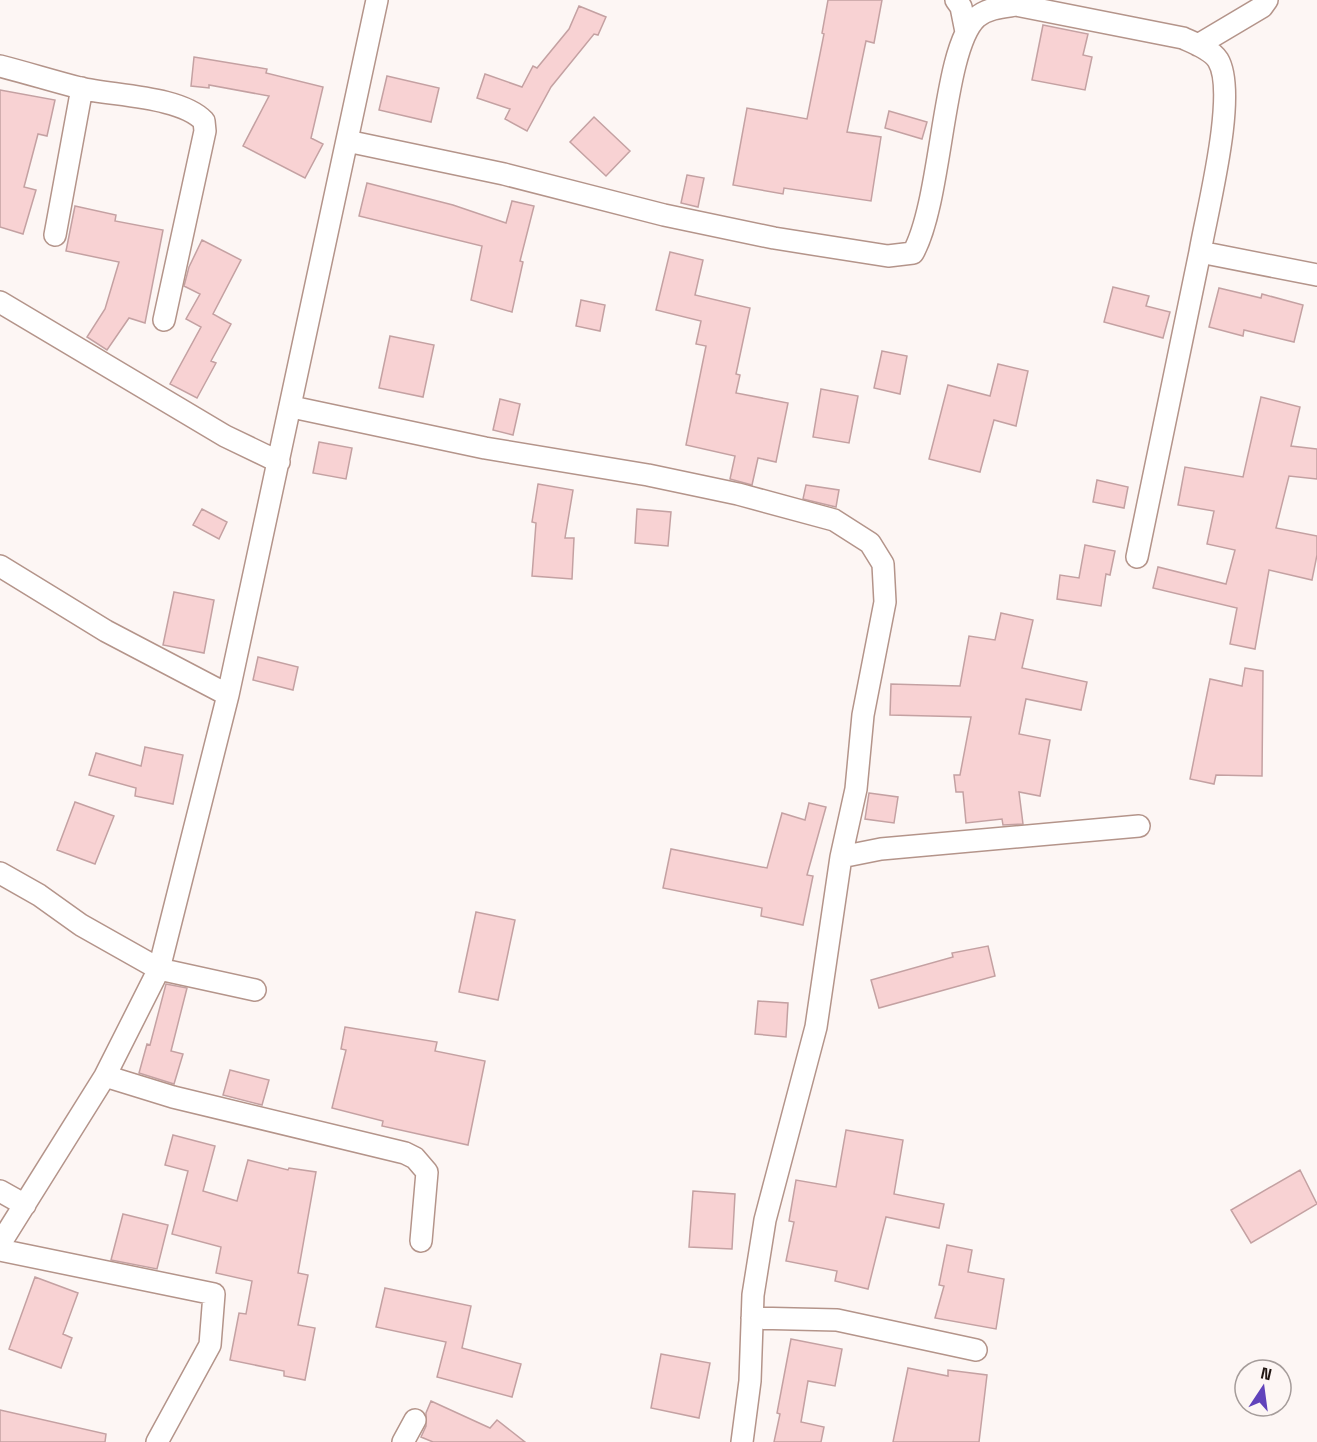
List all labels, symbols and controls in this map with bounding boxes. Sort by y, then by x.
north arrow [1233,1358,1293,1418]
text: N [1259,1362,1274,1385]

